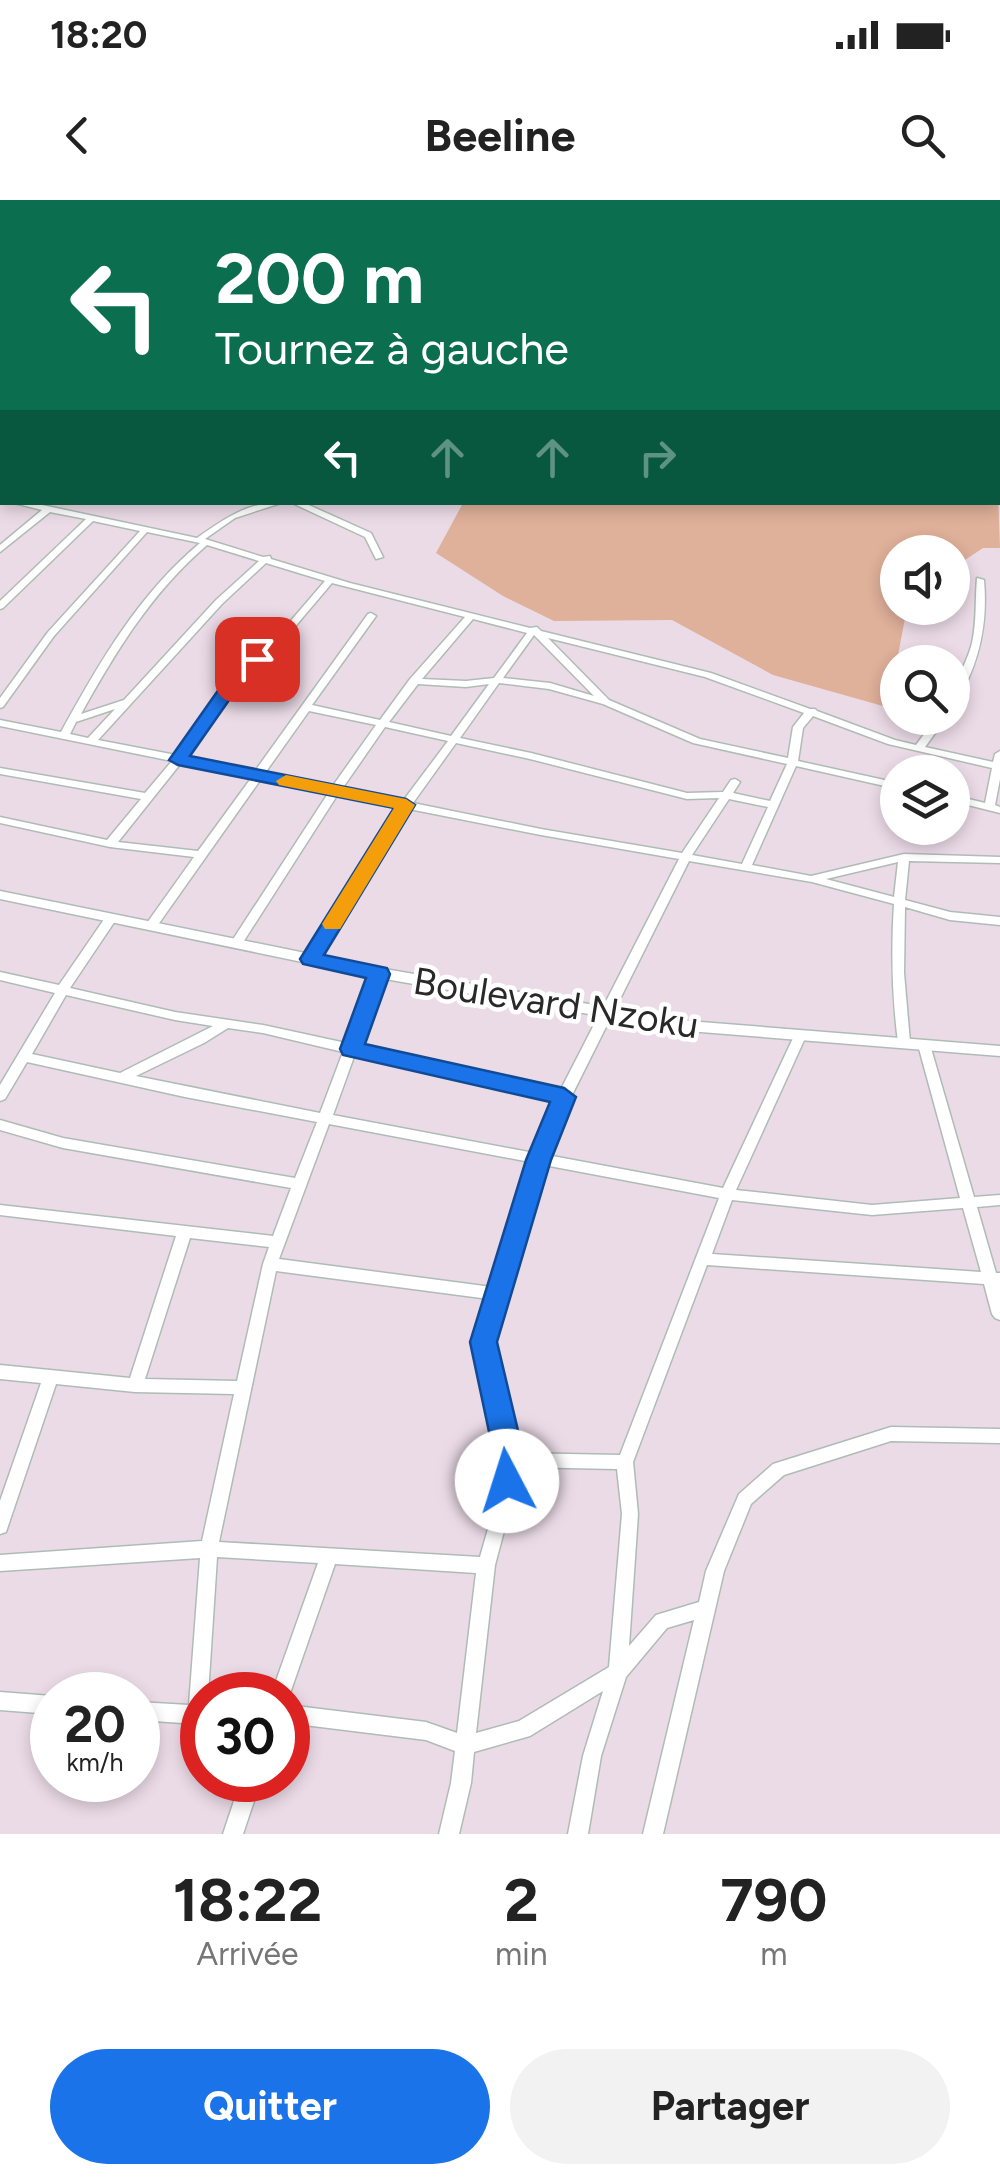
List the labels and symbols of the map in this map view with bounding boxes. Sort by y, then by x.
pin [215,617,300,702]
street label: Boulevard Nzoku [410,958,702,1048]
position arrow [455,1429,559,1533]
speed limit sign: 30 [180,1672,310,1802]

